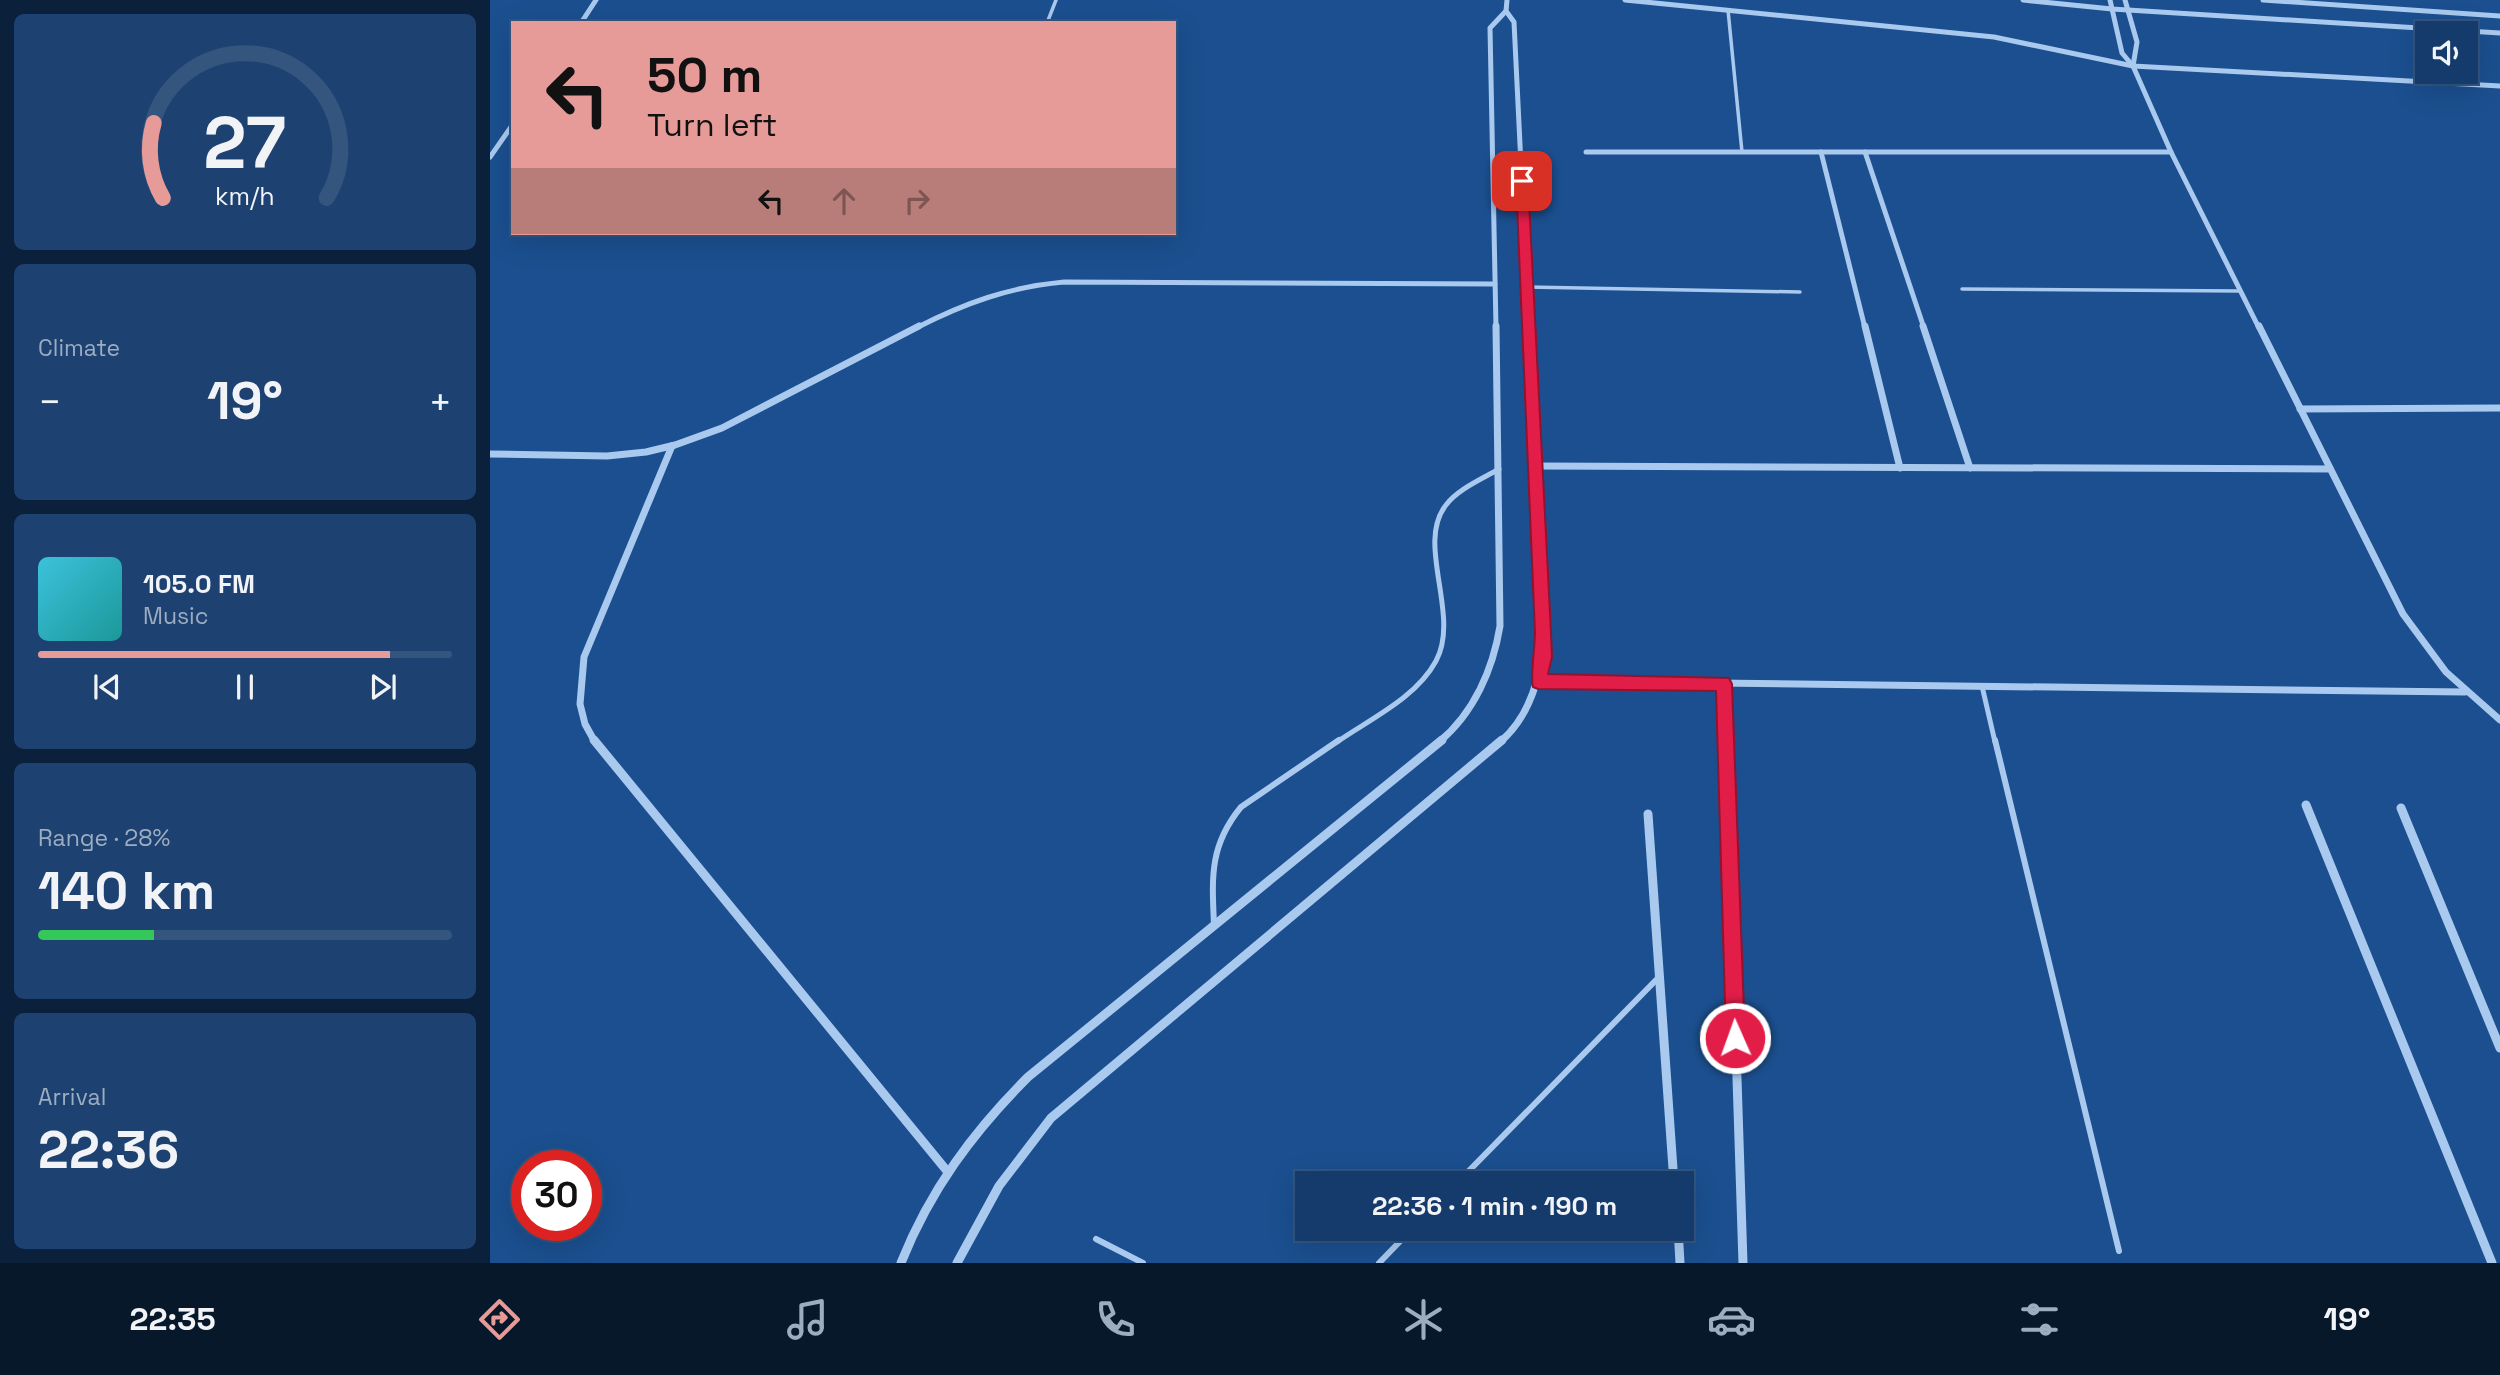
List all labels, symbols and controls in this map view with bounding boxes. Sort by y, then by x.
map controls [2415,21,2478,84]
button: sound [2415,21,2478,84]
text: 50 m [647,44,762,106]
icon: left [532,49,623,140]
text: 27 [204,96,286,189]
text: Turn left [647,105,777,145]
pin [1492,151,1552,211]
icon: arrive [1503,162,1541,200]
text: km/h [215,180,275,212]
icon: left [752,182,790,220]
icon: ahead [825,182,863,220]
icon: right [898,182,936,220]
text: Climate [38,333,120,363]
text: 19° [207,368,283,434]
text: − [38,378,62,426]
text: + [428,378,452,426]
text: 105.0 FM [143,567,255,601]
text: Music [143,601,208,631]
icon: previous [88,668,126,706]
icon: pause [226,668,264,706]
icon: next [364,668,402,706]
text: Range · 28% [38,823,170,853]
text: 140 km [38,858,215,924]
position arrow [1698,1001,1772,1075]
text: Arrival [38,1082,106,1112]
text: 22:36 [38,1117,179,1183]
speed limit sign: 30 [511,1150,602,1241]
text: 22:36 · 1 min · 190 m [1372,1189,1617,1223]
icon: directions [475,1295,524,1344]
icon: music [783,1295,832,1344]
icon: phone [1091,1295,1140,1344]
icon: climate [1399,1295,1448,1344]
icon: car [1707,1295,1756,1344]
icon: filters [2015,1295,2064,1344]
text: 22:35 [130,1299,216,1339]
text: 19° [2324,1299,2370,1339]

